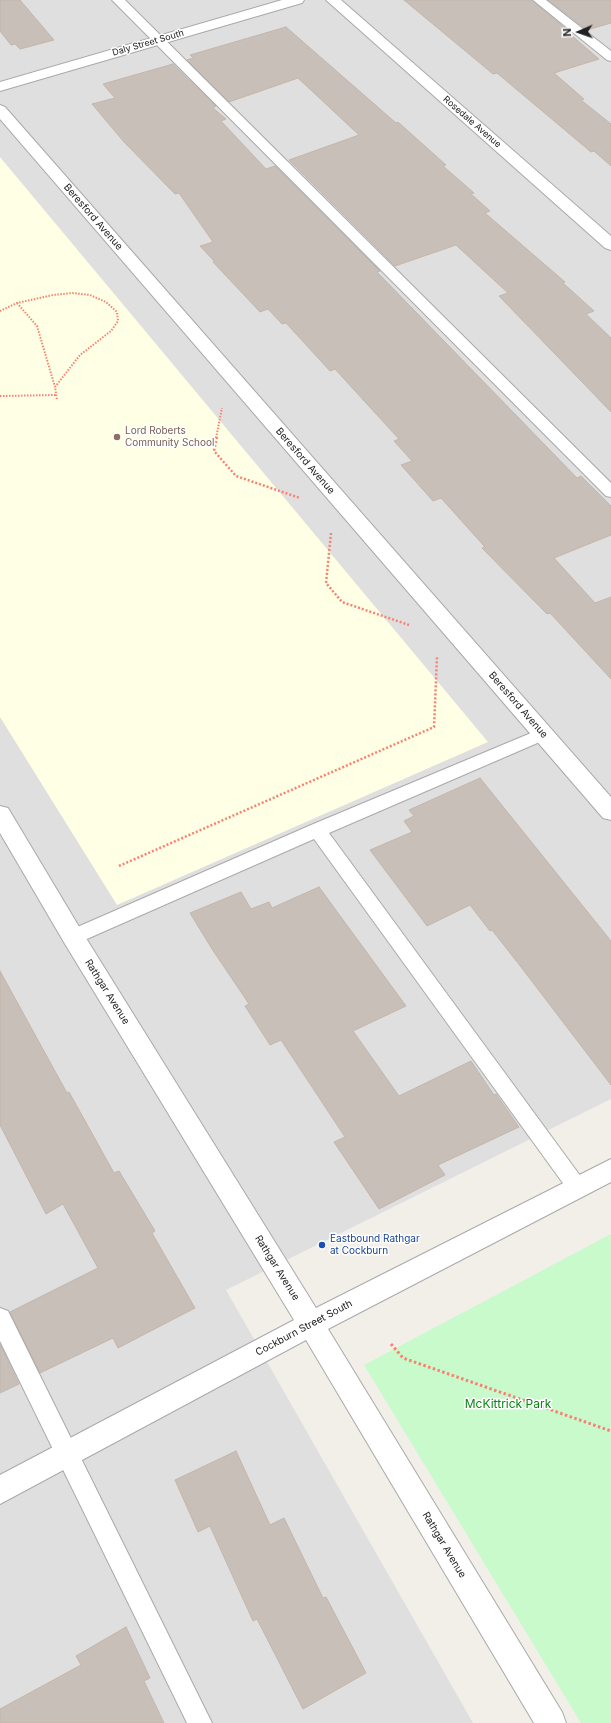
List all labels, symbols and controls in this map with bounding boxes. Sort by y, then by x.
north arrow [559,12,599,52]
street label: Daly Street South [111,28,185,58]
text: N [560,28,574,37]
street label: Rosedale Avenue [441,94,503,150]
street label: Beresford Avenue [61,181,125,253]
place label: Lord Roberts Community School [125,425,214,448]
street label: Beresford Avenue [273,425,337,497]
marker: Lord Roberts Community School [112,432,122,442]
street label: Beresford Avenue [486,669,550,741]
street label: Rathgar Avenue [82,957,132,1027]
street label: Rathgar Avenue [252,1233,302,1303]
place label: Eastbound Rathgar at Cockburn [330,1233,420,1256]
marker: Eastbound Rathgar at Cockburn [317,1240,327,1250]
street label: Cockburn Street South [254,1297,354,1359]
park label: McKittrick Park [465,1397,551,1411]
street label: Rathgar Avenue [420,1510,468,1580]

